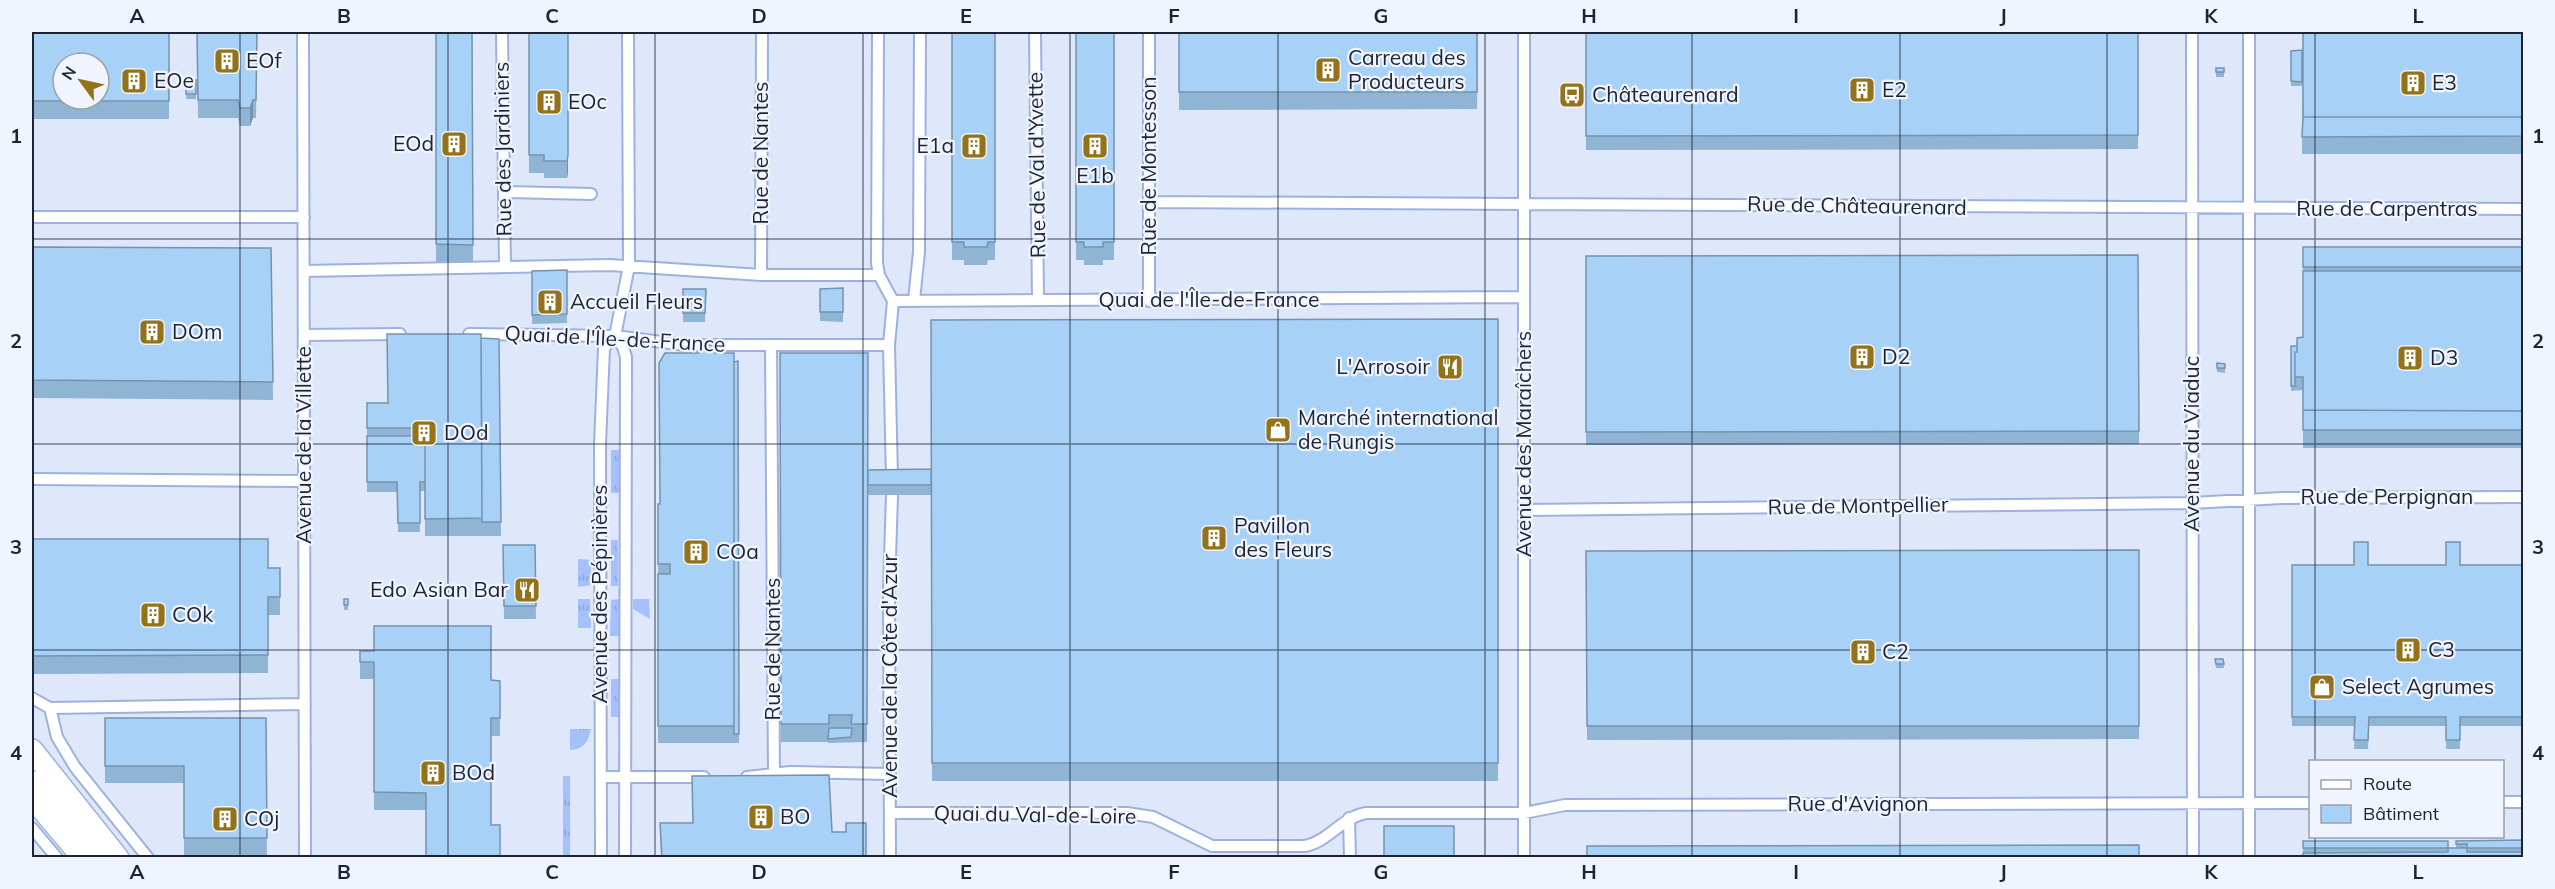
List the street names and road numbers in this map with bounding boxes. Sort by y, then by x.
street label: Rue des Jardiniers [487,61,517,237]
street label: Rue de Val d'Yvette [1021,72,1051,258]
street label: Rue de Montesson [1135,76,1161,256]
street label: Rue de Nantes [747,82,773,224]
street label: Rue de Châteaurenard [1747,190,1967,220]
street label: Rue de Carpentras [2296,195,2478,221]
street label: Quai de l'Île-de-France [1099,286,1319,312]
street label: Quai de l'Île-de-France [504,319,726,357]
street label: Avenue des Maraîchers [1510,331,1536,557]
street label: Avenue de la Villette [290,346,316,544]
street label: Avenue du Viaduc [2178,356,2204,532]
street label: Rue de Perpignan [2301,483,2473,509]
street label: Avenue des Pépinières [586,485,612,703]
street label: Rue de Montpellier [1767,490,1949,520]
street label: Avenue de la Côte d'Azur [876,554,902,798]
street label: Rue de Nantes [759,578,785,720]
street label: Rue d'Avignon [1787,790,1929,816]
street label: Quai du Val-de-Loire [934,799,1136,829]

